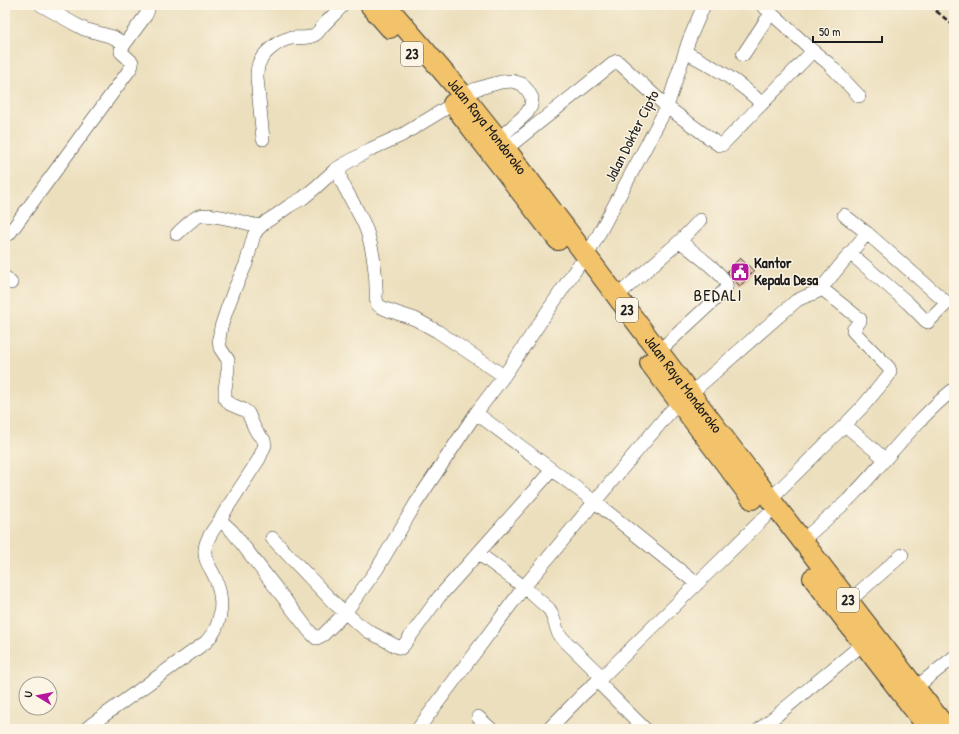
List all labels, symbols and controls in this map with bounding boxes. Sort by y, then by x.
scale bar [813,18,882,44]
text: 50 m [819,23,840,40]
road number: 23 [401,42,423,66]
street label: Jalan Raya Mondoroko [443,73,532,179]
street label: Jalan Dokter Cipto [599,86,664,185]
place label: Kantor Kepala Desa [754,252,818,291]
public building icon: Kantor Kepala Desa [729,261,751,283]
district label: BEDALI [694,283,742,306]
road number: 23 [616,298,638,322]
street label: Jalan Raya Mondoroko [640,331,728,437]
road number: 23 [837,588,859,612]
north arrow [18,676,58,716]
text: U [21,690,36,698]

